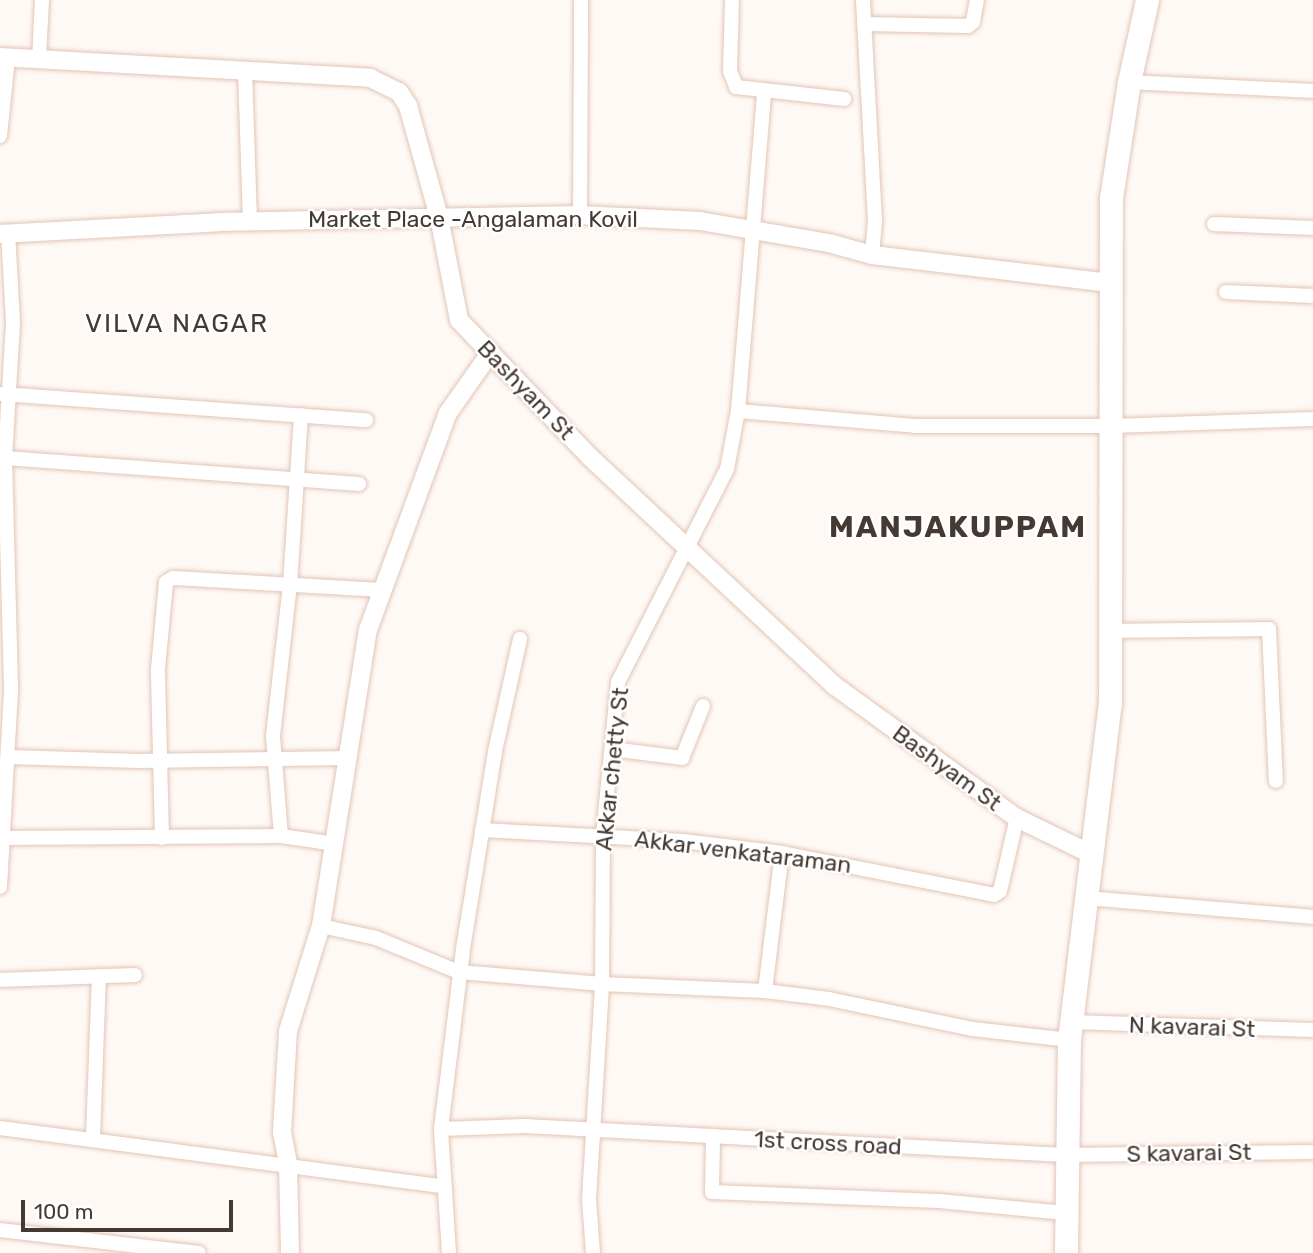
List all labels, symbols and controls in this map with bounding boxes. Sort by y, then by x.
street label: Market Place -Angalaman Kovil [308,205,638,233]
district label: VILVA NAGAR [86,308,268,340]
street label: Bashyam St [472,334,580,446]
district label: MANJAKUPPAM [830,509,1086,545]
street label: Akkar chetty St [590,685,634,853]
street label: Bashyam St [887,719,1007,817]
street label: Akkar venkataraman [632,825,854,879]
street label: N kavarai St [1128,1011,1256,1043]
street label: 1st cross road [753,1125,903,1161]
street label: S kavarai St [1126,1138,1252,1168]
scale bar [24,1186,236,1230]
text: 100 m [34,1199,93,1224]

